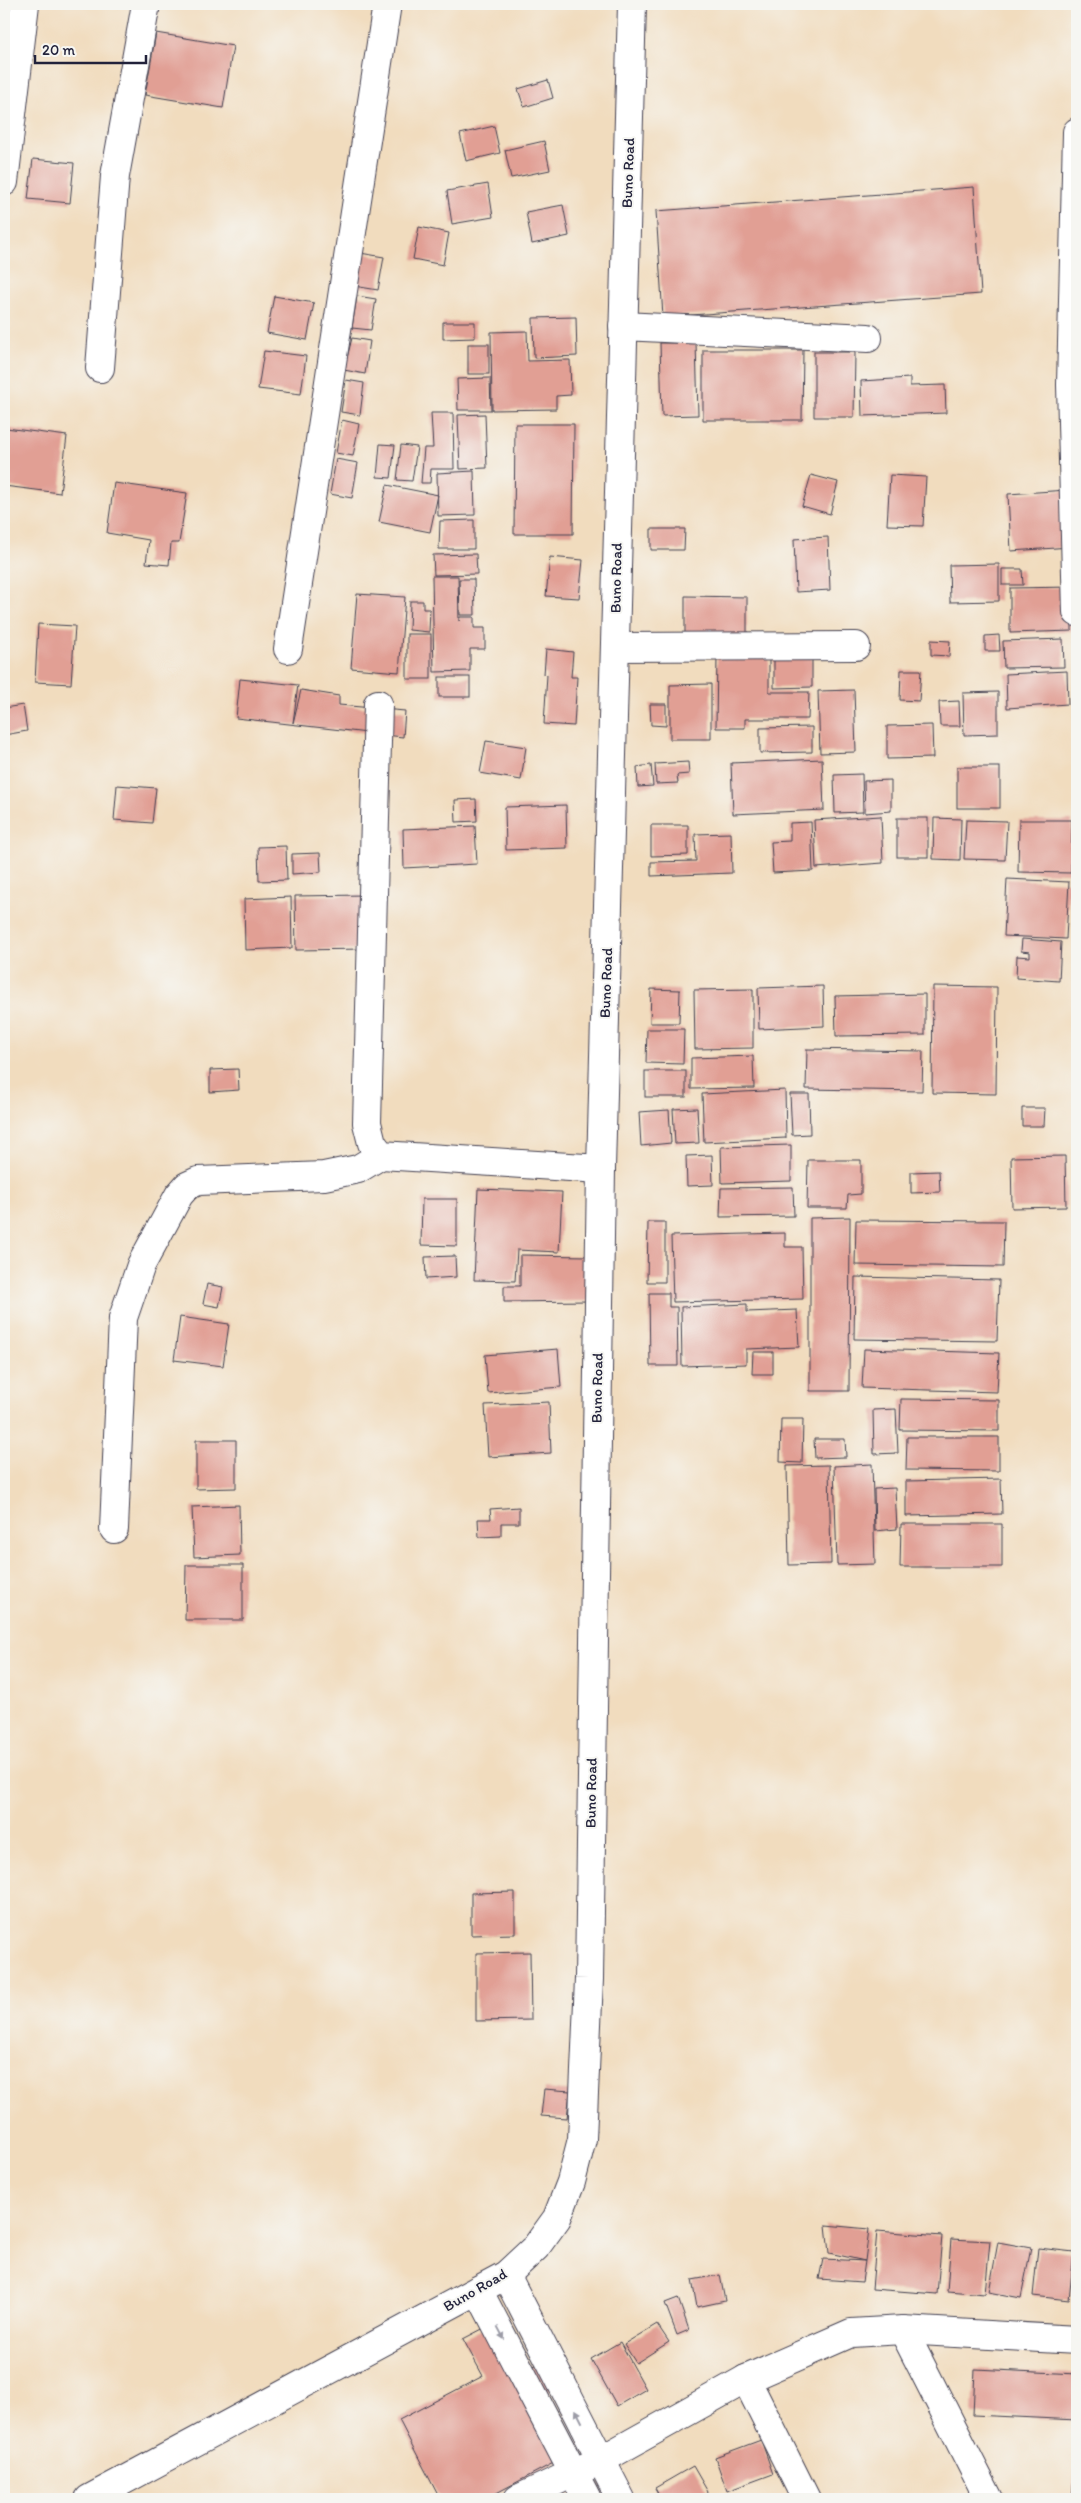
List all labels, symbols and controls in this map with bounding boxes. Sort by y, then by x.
scale bar [35,32,146,64]
text: 20 m [42,41,76,59]
street label: Buno Road [618,138,638,208]
street label: Buno Road [606,543,626,613]
street label: Buno Road [596,948,616,1018]
street label: Buno Road [587,1353,607,1423]
street label: Buno Road [581,1758,601,1828]
street label: Buno Road [440,2265,510,2315]
one-way arrow [497,2326,505,2340]
one-way arrow [575,2409,583,2424]

